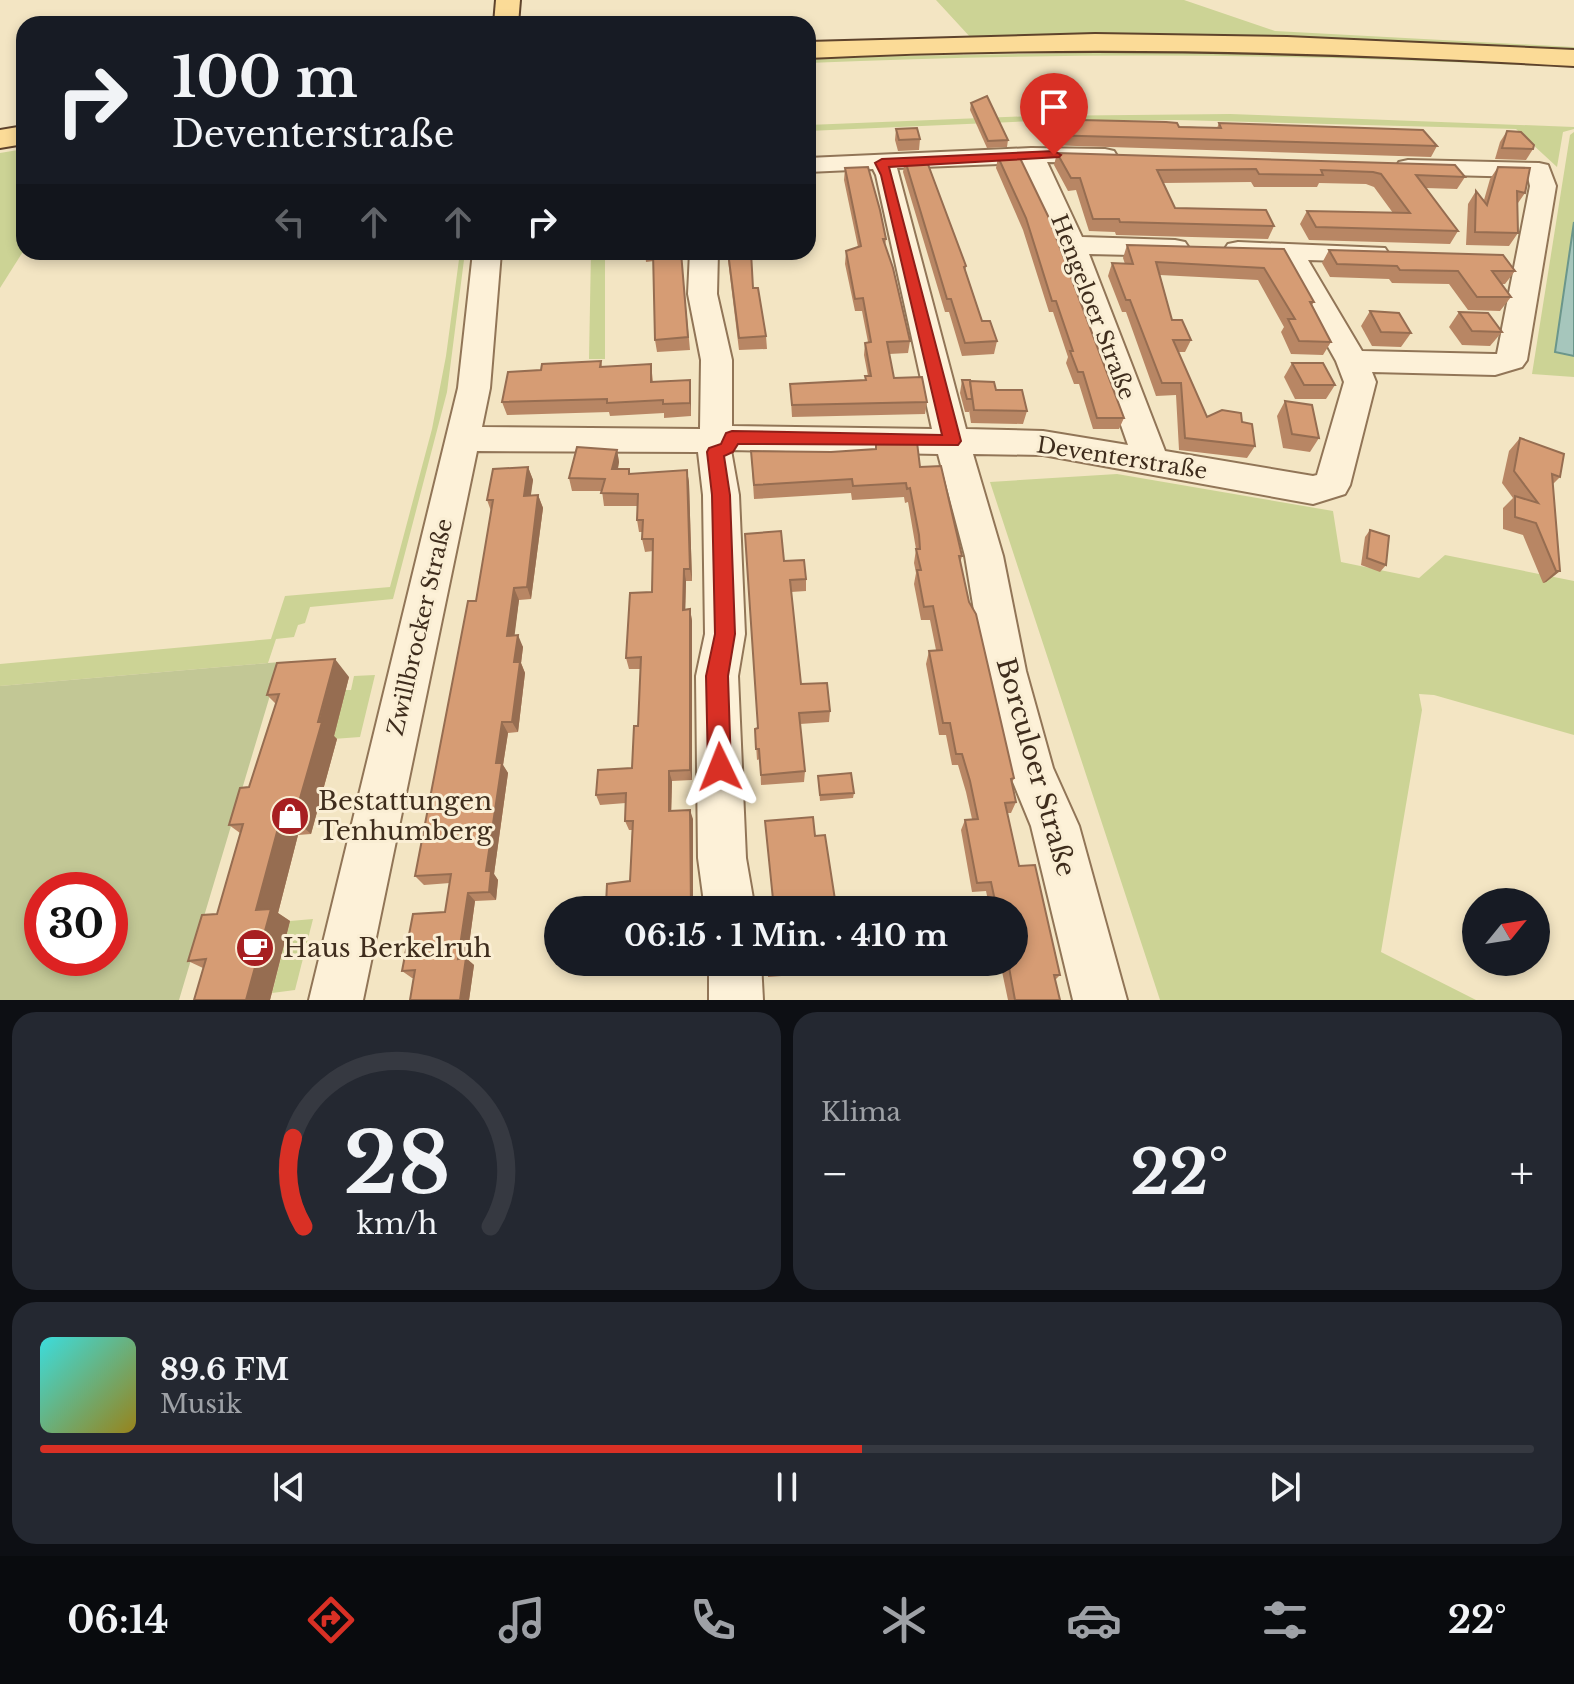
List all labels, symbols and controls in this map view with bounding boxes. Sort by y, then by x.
text: 100 m [172,43,358,112]
icon: right [40,48,144,152]
pin [1020,73,1088,155]
icon: arrive [1032,85,1076,129]
text: Deventerstraße [172,112,454,157]
icon: left [268,200,312,244]
icon: ahead [352,200,396,244]
icon: ahead [436,200,480,244]
icon: right [520,200,564,244]
street label: Hengeloer Straße [1045,211,1141,403]
street label: Deventerstraße [1035,431,1209,485]
street label: Zwillbrocker Straße [382,516,458,738]
street label: Borculoer Straße [989,654,1083,880]
position arrow [678,725,762,809]
place label: Bestattungen Tenhumberg [318,785,492,847]
shop icon: Bestattungen Tenhumberg [269,795,311,837]
speed limit sign: 30 [24,872,128,976]
north arrow [1462,888,1550,976]
map controls [1462,888,1550,976]
text: 06:15 · 1 Min. · 410 m [624,917,948,954]
cafe icon: Haus Berkelruh [234,927,276,969]
place label: Haus Berkelruh [283,932,492,964]
text: Klima [821,1096,901,1128]
text: 28 [343,1112,450,1215]
text: 22° [1130,1136,1228,1210]
text: − [821,1146,849,1201]
text: + [1510,1146,1534,1201]
text: km/h [356,1206,437,1242]
text: 89.6 FM [160,1351,289,1388]
text: Musik [160,1388,242,1420]
icon: previous [267,1465,311,1509]
icon: pause [765,1465,809,1509]
icon: next [1263,1465,1307,1509]
icon: directions [303,1592,359,1648]
icon: music [494,1592,550,1648]
icon: phone [685,1592,741,1648]
icon: climate [876,1592,932,1648]
icon: car [1066,1592,1122,1648]
icon: filters [1257,1592,1313,1648]
text: 06:14 [67,1598,169,1643]
text: 22° [1448,1598,1507,1643]

